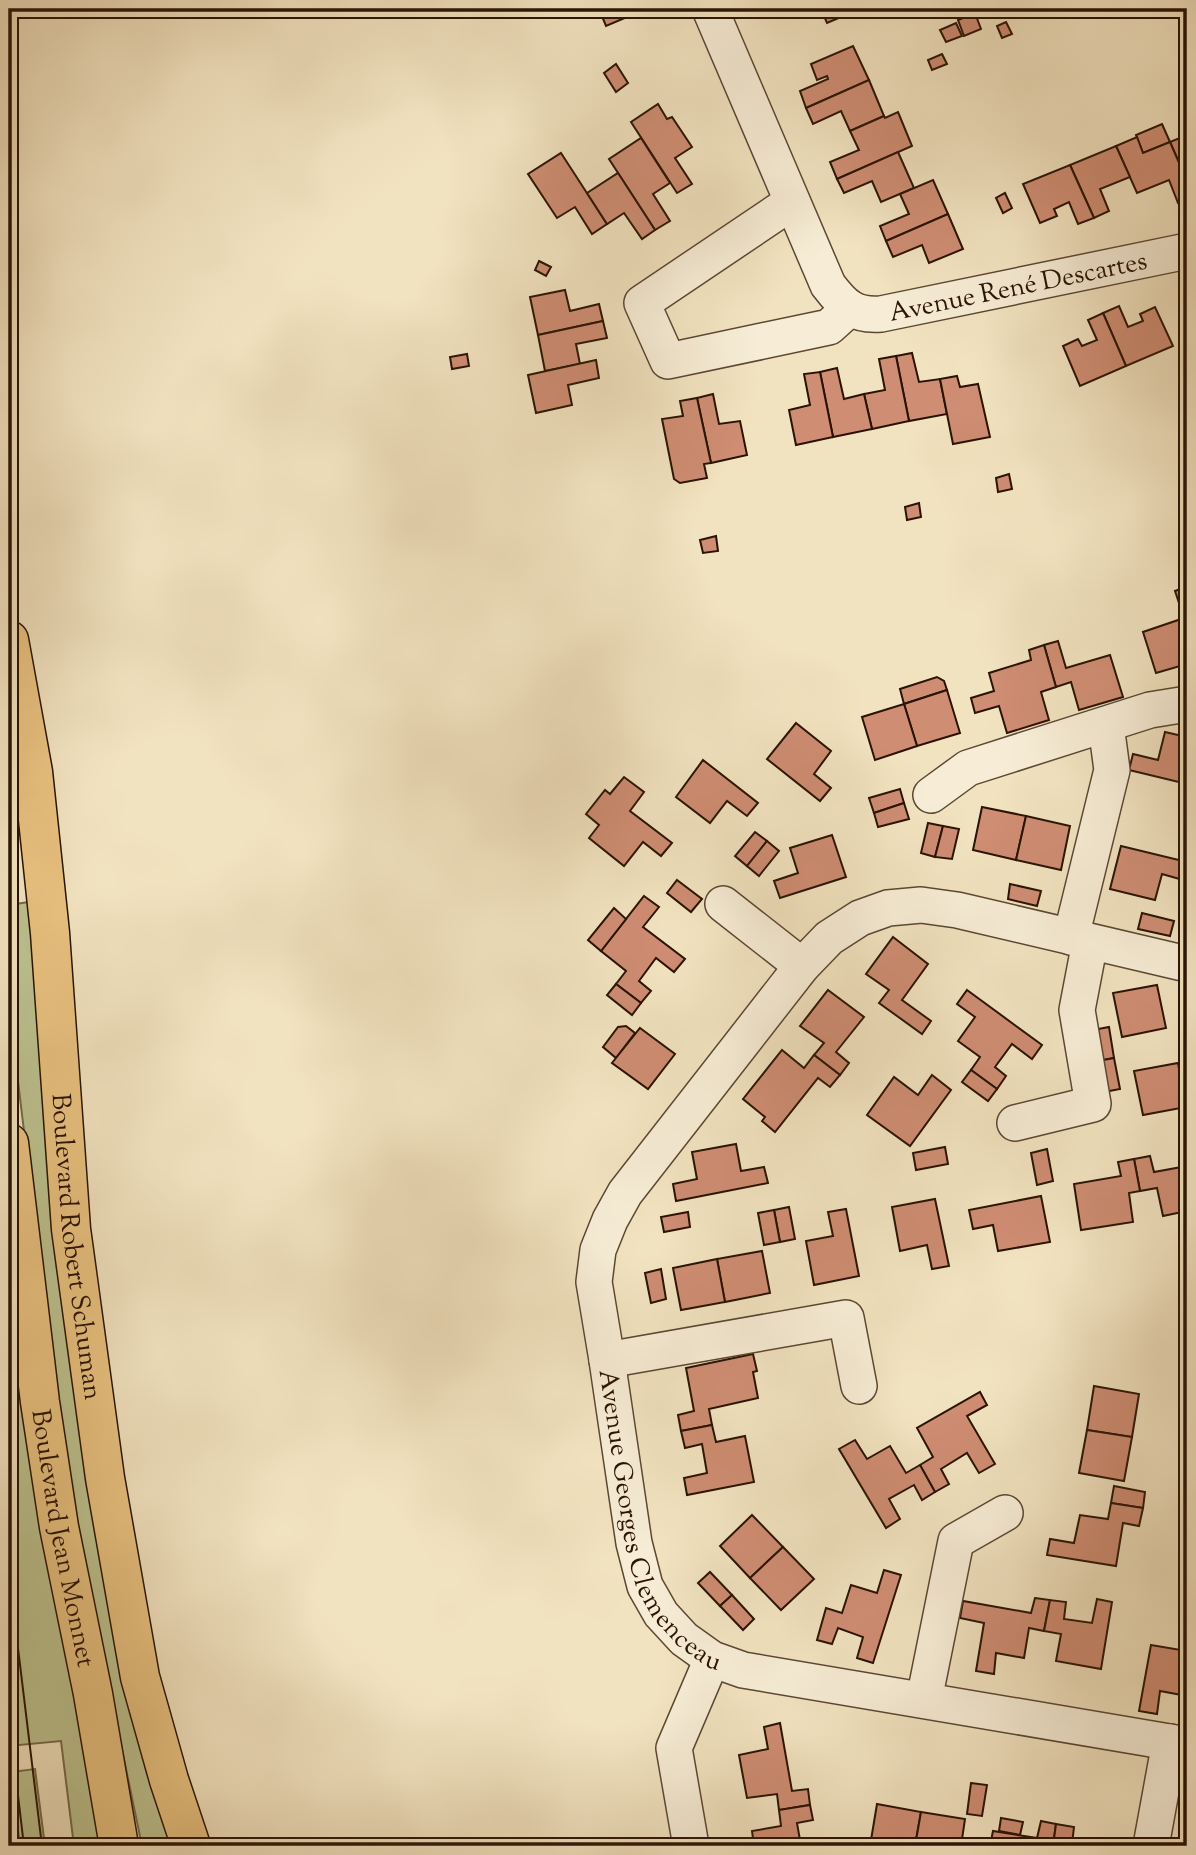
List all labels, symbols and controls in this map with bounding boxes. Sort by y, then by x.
street label: Avenue René Descartes [886,244,1151,333]
street label: Boulevard Robert Schuman [40,1092,110,1402]
street label: Avenue Georges Clemenceau [588,1367,726,1682]
street label: Boulevard Jean Monnet [20,1407,103,1671]

